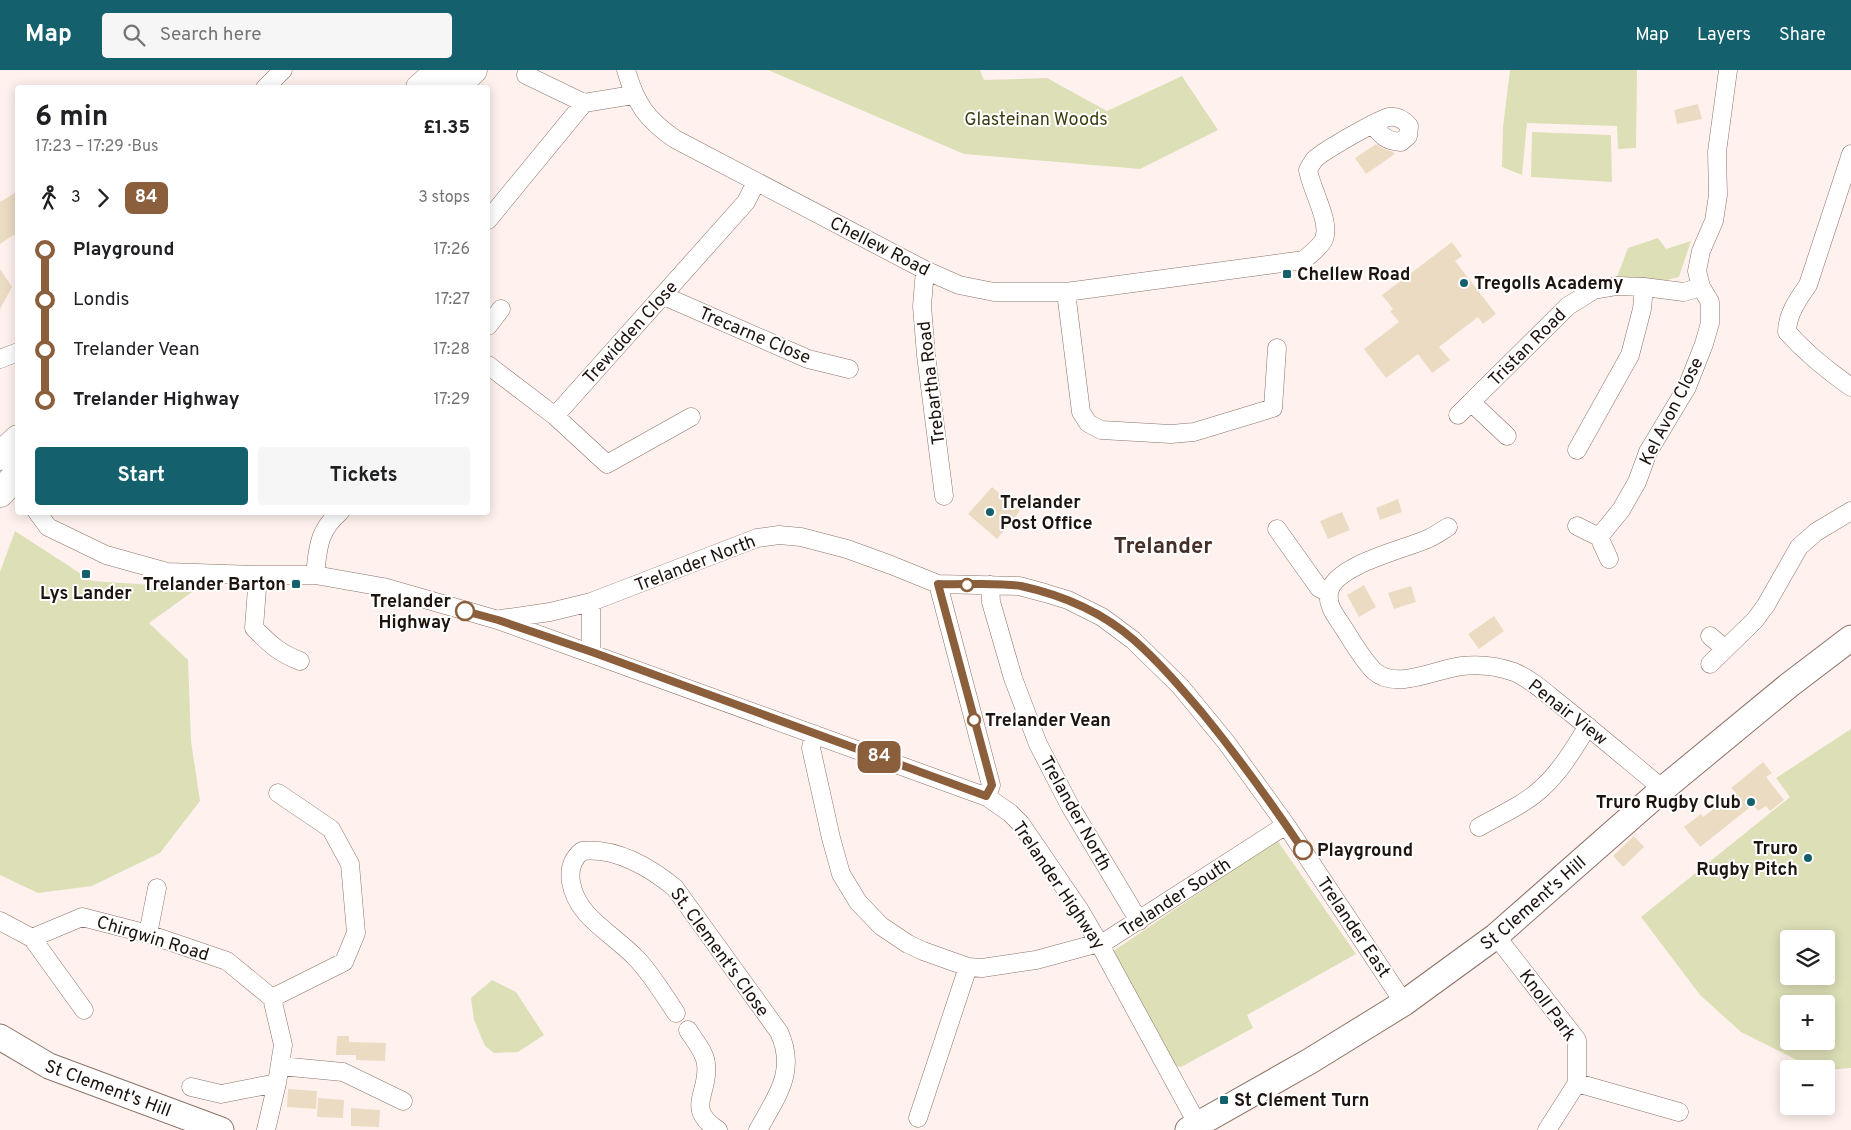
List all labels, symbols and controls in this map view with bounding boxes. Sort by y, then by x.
search box [102,13,452,58]
text: Map [25,20,72,50]
icon: search [120,21,148,49]
text: Search here [160,23,261,47]
text: Map [1635,24,1669,47]
text: Layers [1697,24,1751,47]
text: Share [1779,24,1826,47]
text: 6 min [35,100,108,136]
park label: Glasteinan Woods [964,109,1108,132]
text: £1.35 [423,116,470,140]
text: 17:23 – 17:29 · Bus [35,137,158,157]
icon: walk [35,184,63,212]
icon: forward [89,184,117,212]
text: 84 [135,186,158,209]
text: 3 [71,188,81,208]
text: 3 stops [418,188,470,208]
street label: Chellew Road [825,212,933,282]
text: Playground [73,238,174,262]
text: 17:26 [433,240,470,260]
place label: Chellew Road [1297,264,1410,287]
marker: Chellew Road [1281,268,1293,280]
place label: Tregolls Academy [1474,273,1623,296]
street label: Trewidden Close [579,277,684,389]
marker: Tregolls Academy [1458,277,1470,289]
text: Londis [73,288,130,312]
text: 17:27 [435,290,470,310]
street label: Trecarne Close [695,302,814,370]
street label: Tristan Road [1484,304,1572,392]
street label: Trebartha Road [913,320,951,446]
text: Trelander Vean [73,338,200,362]
text: 17:28 [433,340,470,360]
street label: Kel Avon Close [1635,354,1709,470]
text: Trelander Highway [73,388,240,412]
text: 17:29 [433,390,470,410]
button: Start [35,447,248,505]
button: Tickets [258,447,470,505]
place label: Trelander Post Office [1000,492,1093,536]
marker: Trelander Post Office [984,506,996,518]
street label: Trelander North [632,531,759,598]
district label: Trelander [1114,534,1212,561]
marker: Lys Lander [80,568,92,580]
place label: Trelander Barton [143,574,286,597]
marker: Trelander Barton [290,578,302,590]
unlabelled marker [960,578,974,592]
place label: Lys Lander [40,583,132,606]
place label: Trelander Highway [370,591,452,635]
marker: Trelander Highway [455,601,475,621]
street label: Penair View [1523,675,1612,751]
place label: Trelander Vean [985,710,1111,733]
marker: Trelander Vean [967,713,981,727]
line badge: 84 [856,741,902,773]
text: 84 [868,745,890,768]
street label: Trelander North [1034,752,1116,875]
place label: Truro Rugby Club [1596,792,1741,815]
marker: Truro Rugby Club [1745,796,1757,808]
street label: Trelander Highway [1006,817,1109,954]
place label: Truro Rugby Pitch [1696,838,1798,882]
marker: Playground [1293,840,1313,860]
place label: Playground [1317,840,1413,863]
street label: St Clement's Hill [1476,852,1592,957]
marker: Truro Rugby Pitch [1802,852,1814,864]
street label: Trelander South [1116,854,1236,943]
street label: Trelander East [1311,873,1395,983]
street label: St. Clement's Close [664,884,773,1022]
street label: Chirgwin Road [93,911,212,967]
map controls [1780,930,1835,1115]
button: layers [1780,930,1835,985]
street label: Knoll Park [1513,965,1581,1046]
button: + [1780,995,1835,1050]
street label: St Clement's Hill [41,1055,174,1123]
button: − [1780,1060,1835,1115]
place label: St Clement Turn [1234,1090,1369,1113]
marker: St Clement Turn [1218,1094,1230,1106]

